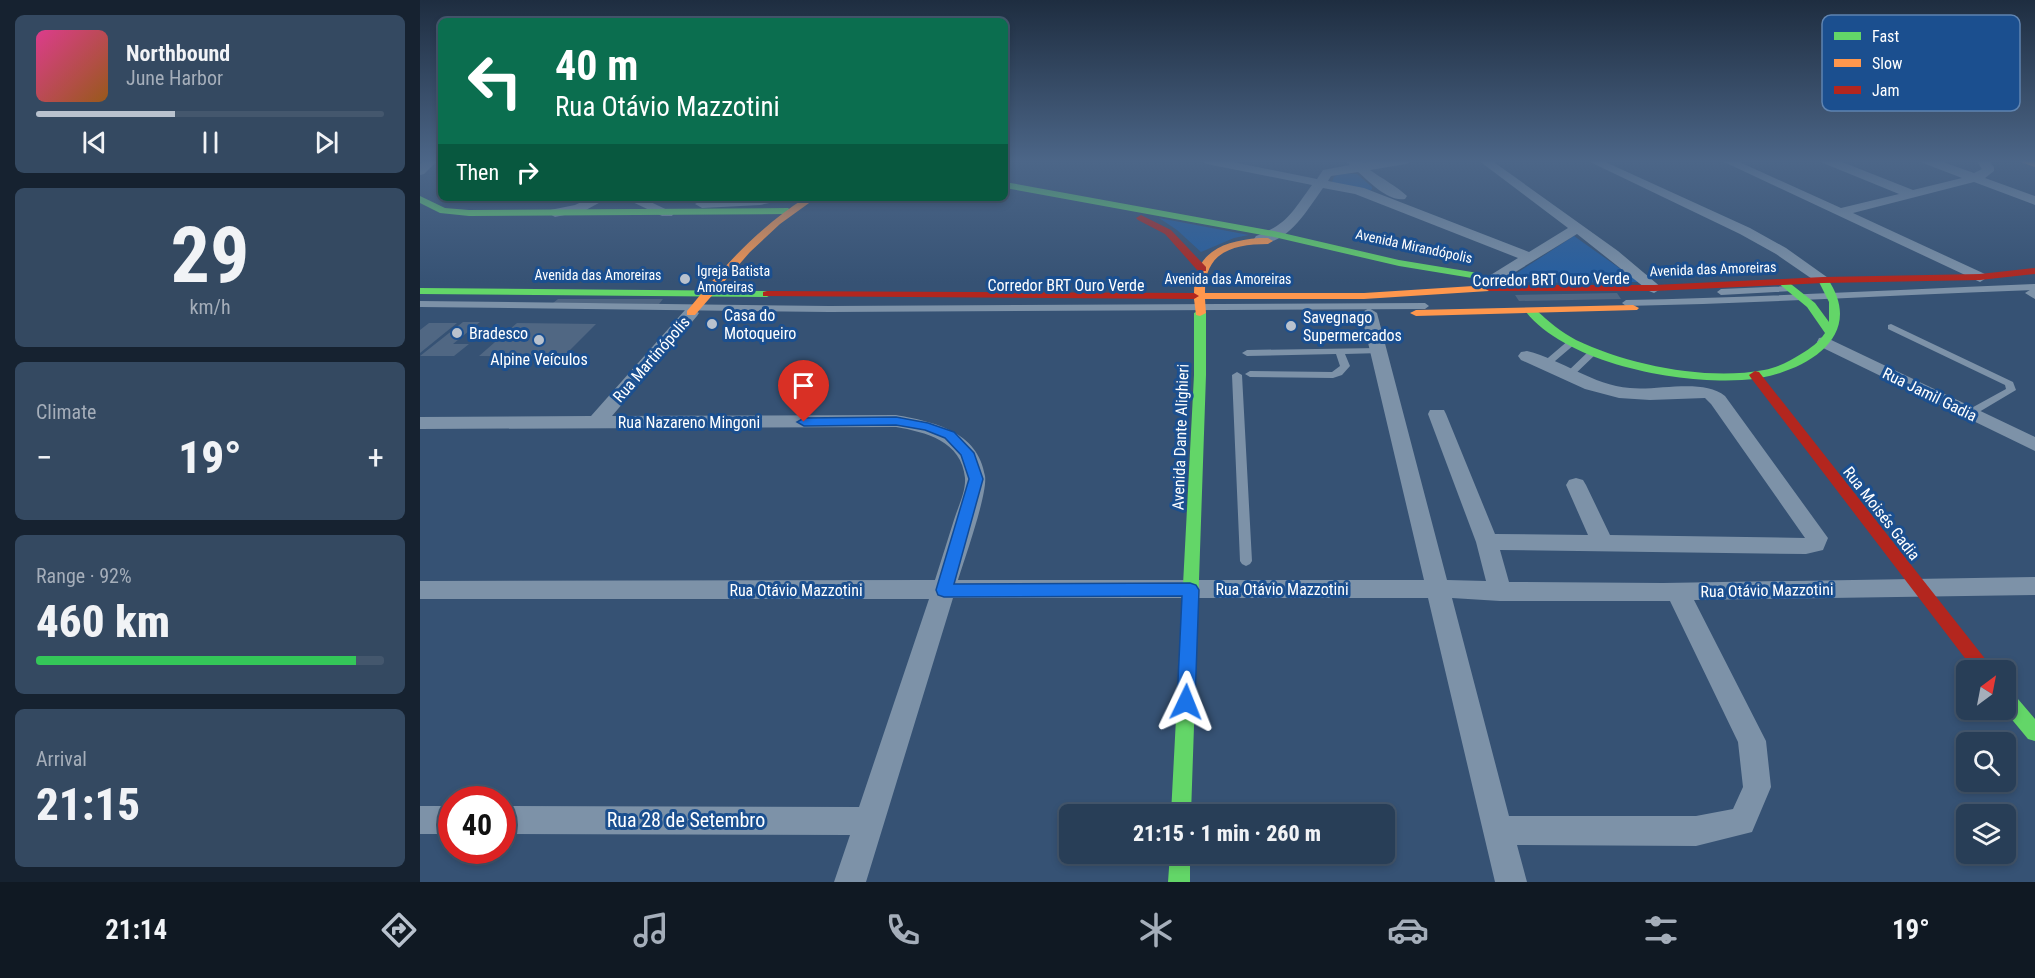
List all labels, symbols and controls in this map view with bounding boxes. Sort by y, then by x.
legend [1822,15,2020,111]
text: Fast [1872,27,1899,46]
text: Northbound [126,41,230,66]
text: 40 m [555,41,638,90]
icon: left [456,42,534,120]
text: Slow [1872,54,1902,73]
text: June Harbor [126,66,223,90]
text: Jam [1872,81,1899,100]
text: Rua Otávio Mazzotini [555,91,780,123]
icon: previous [78,126,111,159]
icon: pause [194,126,227,159]
icon: next [310,126,343,159]
icon: right [511,156,544,189]
text: Then [456,160,499,185]
text: 29 [171,210,249,301]
street label: Avenida Mirandópolis [1354,226,1474,266]
street label: Avenida das Amoreiras [1649,259,1777,279]
place label: Igreja Batista Amoreiras [697,263,770,295]
street label: Avenida das Amoreiras [535,267,661,283]
street label: Corredor BRT Ouro Verde [1472,269,1630,290]
street label: Avenida das Amoreiras [1165,271,1291,287]
marker: Igreja Batista Amoreiras [678,272,692,286]
street label: Corredor BRT Ouro Verde [987,276,1145,295]
text: km/h [189,295,231,319]
place label: Casa do Motoqueiro [724,306,796,343]
place label: Savegnago Supermercados [1303,308,1402,345]
street label: Rua Martinópolis [609,313,694,406]
marker: Casa do Motoqueiro [705,317,719,331]
marker: Savegnago Supermercados [1284,319,1298,333]
place label: Bradesco [469,324,528,343]
marker: Bradesco [450,326,464,340]
marker: Alpine Veículos [532,333,546,347]
place label: Alpine Veículos [490,350,588,369]
pin [778,360,829,422]
street label: Rua Jamil Gadia [1880,363,1980,425]
street label: Avenida Dante Alighieri [1168,364,1193,510]
icon: arrive [787,369,820,402]
text: Climate [36,400,96,424]
street label: Rua Nazareno Mingoni [618,413,760,432]
text: 19° [178,431,242,484]
text: − [36,438,53,477]
text: + [368,438,384,477]
street label: Rua Moisés Gadia [1839,463,1924,564]
text: Range · 92% [36,564,132,588]
street label: Rua Otávio Mazzotini [1215,580,1349,599]
street label: Rua Otávio Mazzotini [1700,580,1834,601]
street label: Rua Otávio Mazzotini [729,581,863,600]
text: 460 km [36,595,170,648]
north arrow [1956,660,2016,720]
map controls [1956,660,2016,864]
position arrow [1154,670,1218,734]
button: search [1956,732,2016,792]
text: Arrival [36,747,87,771]
text: 21:15 [36,778,140,831]
speed limit sign: 40 [438,786,516,864]
button: layers [1956,804,2016,864]
street label: Rua 28 de Setembro [607,808,765,832]
text: 21:15 · 1 min · 260 m [1133,821,1321,846]
icon: directions [378,909,420,951]
icon: music [630,909,672,951]
icon: phone [882,909,924,951]
icon: climate [1135,909,1177,951]
icon: car [1387,909,1429,951]
icon: filters [1640,909,1682,951]
text: 21:14 [105,914,167,946]
text: 19° [1892,914,1930,946]

